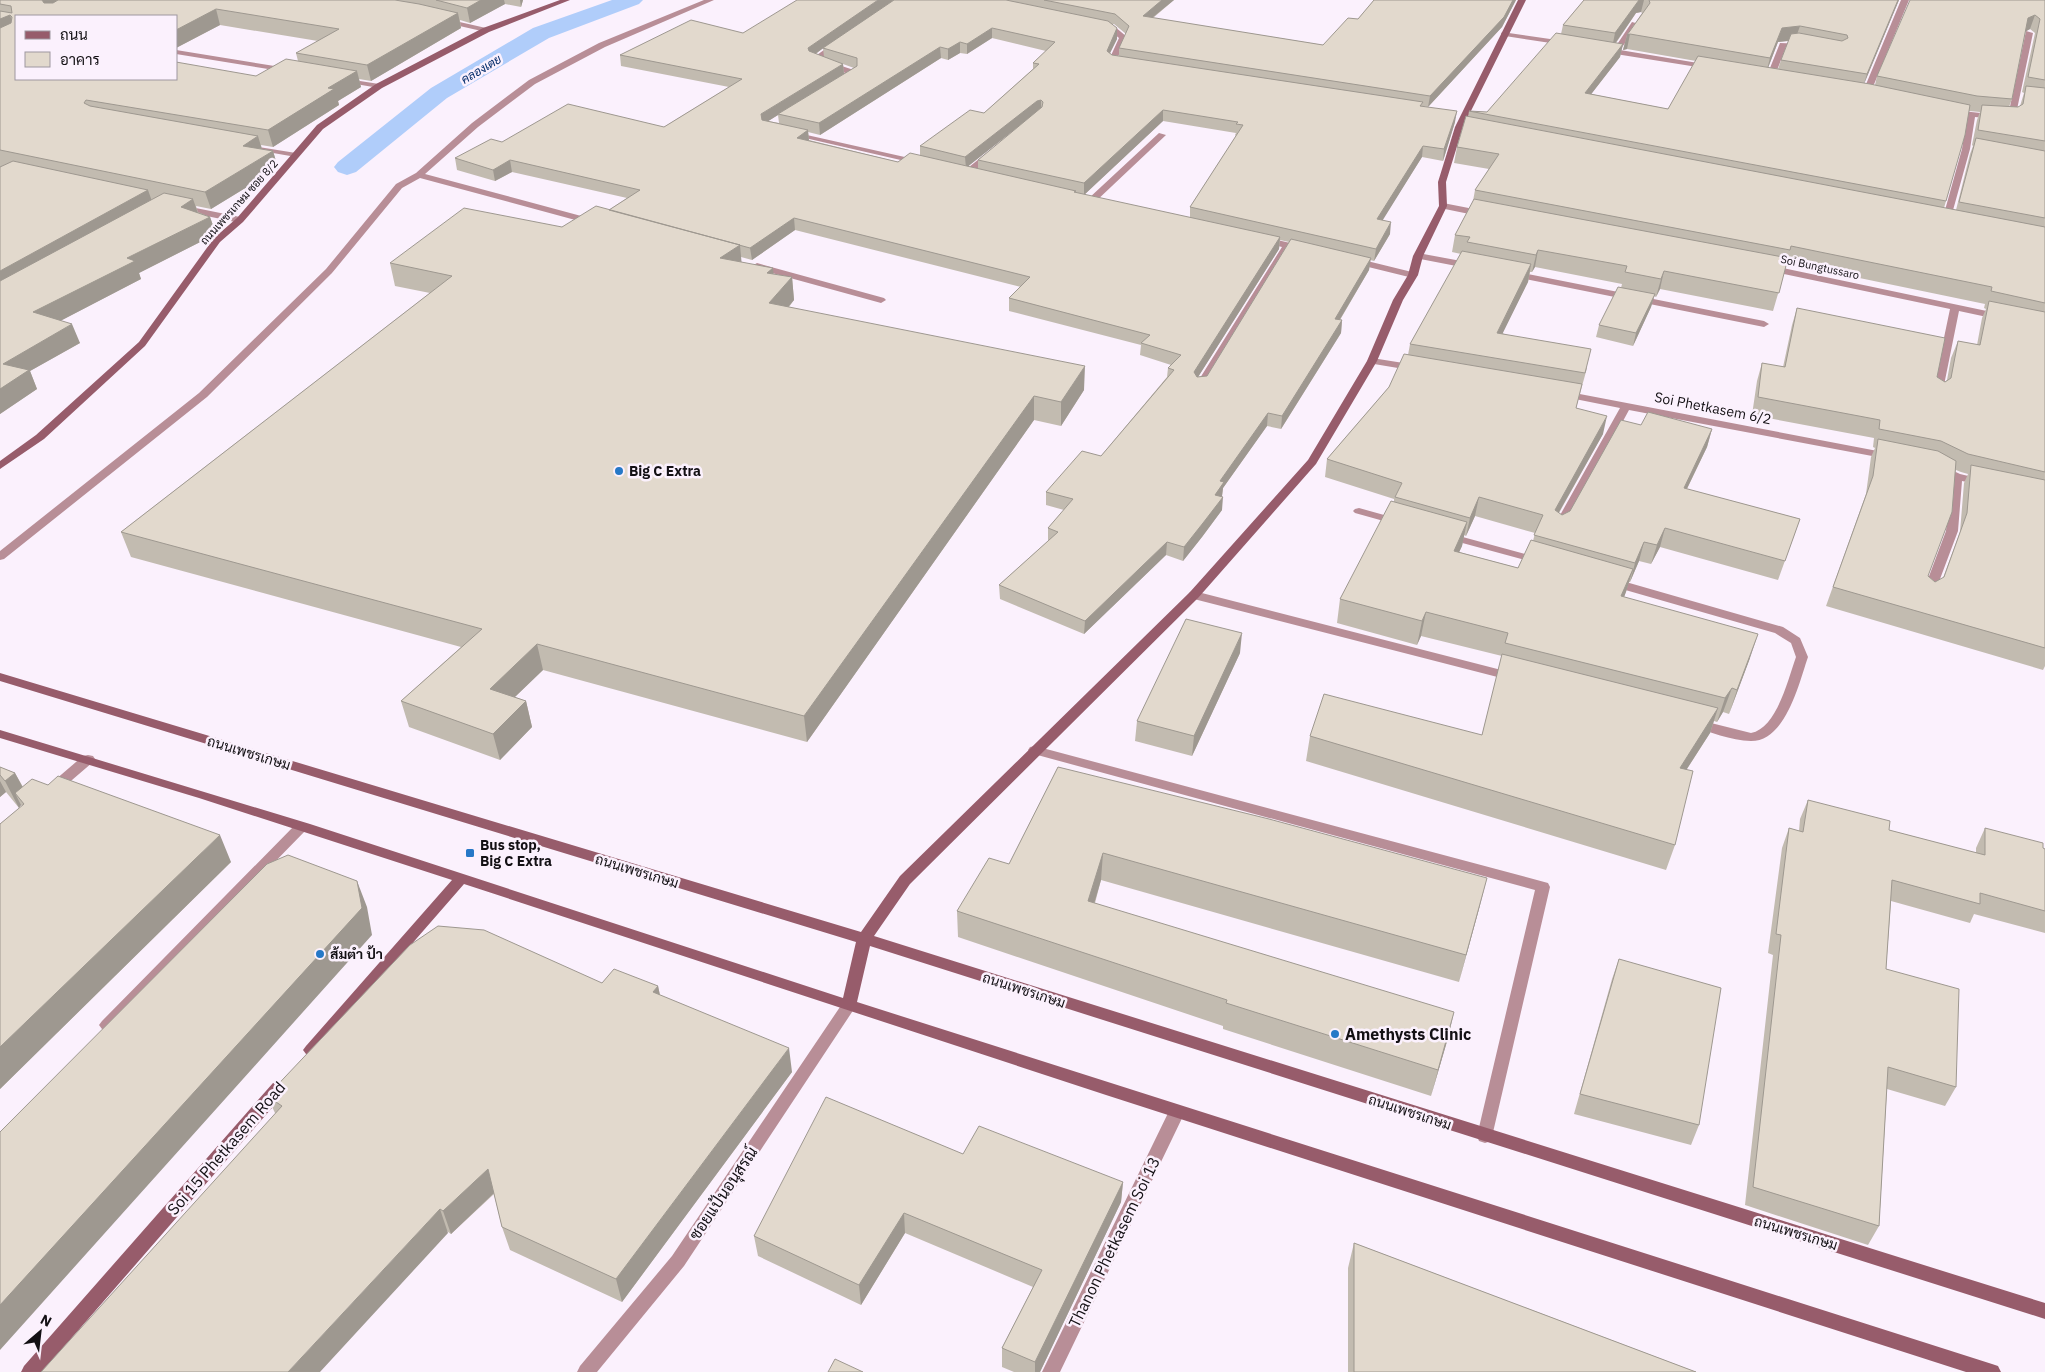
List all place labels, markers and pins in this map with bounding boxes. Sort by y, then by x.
place label: Big C Extra [629,462,701,480]
marker: Big C Extra [613,465,625,477]
place label: Bus stop, Big C Extra [480,836,552,870]
marker: Bus stop, Big C Extra [464,847,476,859]
place label: ส้มตำ ป้า [330,945,383,963]
marker: ส้มตำ ป้า [314,948,326,960]
place label: Amethysts Clinic [1345,1024,1471,1044]
marker: Amethysts Clinic [1329,1028,1341,1040]

